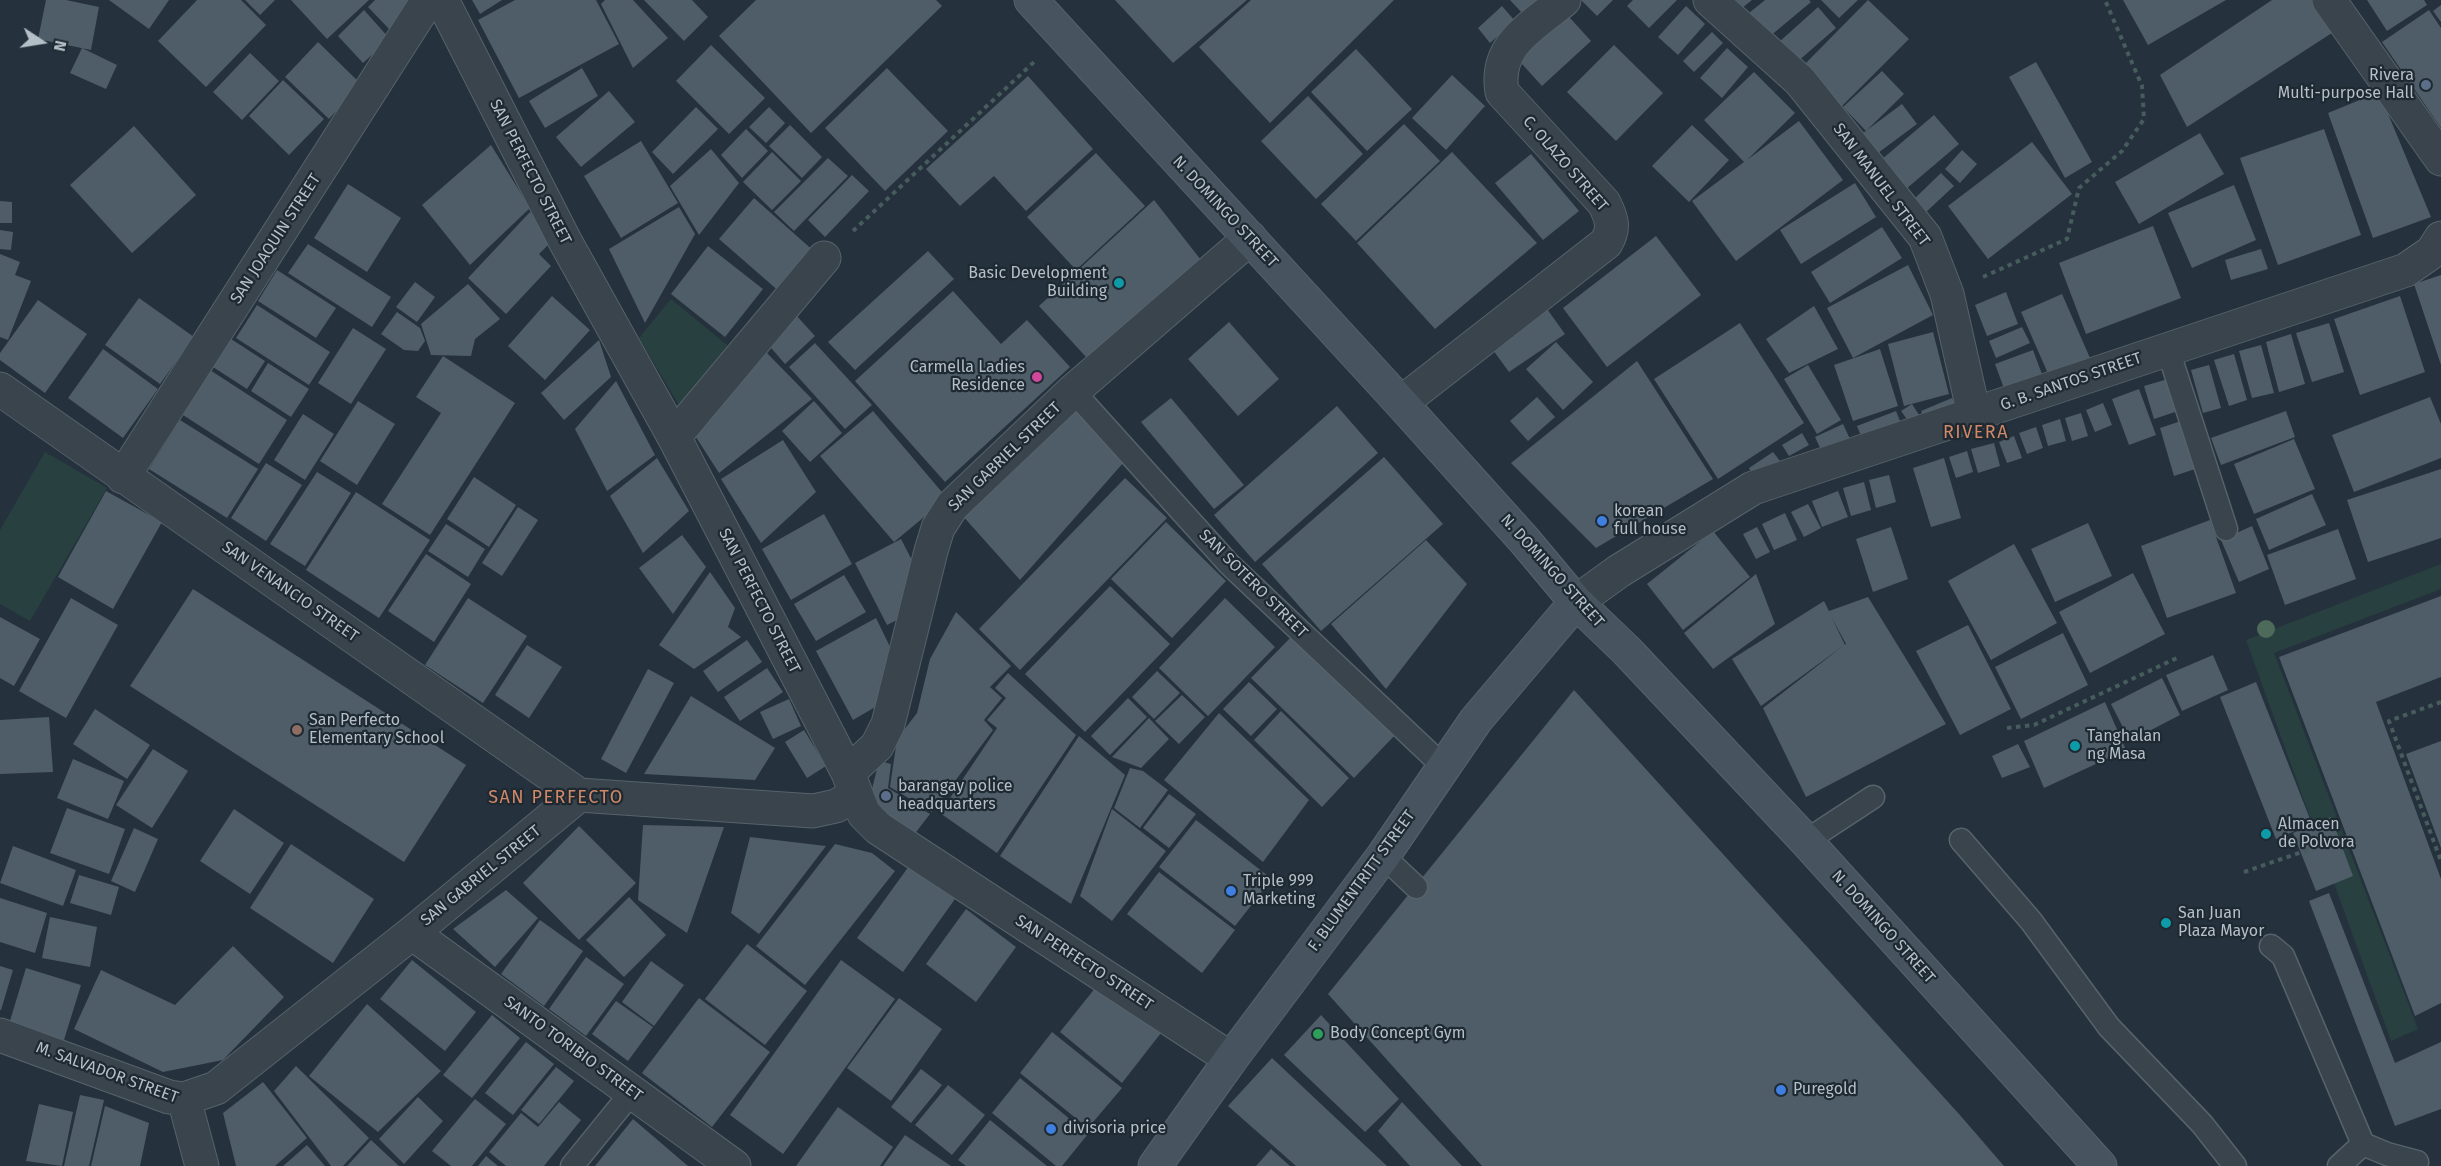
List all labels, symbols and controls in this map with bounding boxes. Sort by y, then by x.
north arrow [12,12,72,72]
text: N [50,39,70,53]
place label: Rivera Multi-purpose Hall [2278,66,2414,104]
marker: Rivera Multi-purpose Hall [2419,78,2433,92]
street label: SAN PERFECTO STREET [485,96,575,248]
street label: C. OLAZO STREET [1518,112,1612,216]
street label: SAN MANUEL STREET [1829,120,1933,250]
street label: N. DOMINGO STREET [1168,152,1282,272]
street label: SAN JOAQUIN STREET [227,170,325,308]
place label: Basic Development Building [968,264,1107,302]
marker: Basic Development Building [1112,276,1126,290]
street label: G. B. SANTOS STREET [1998,349,2144,415]
place label: Carmella Ladies Residence [910,358,1025,396]
marker: Carmella Ladies Residence [1030,370,1044,384]
street label: SAN GABRIEL STREET [945,398,1065,516]
district label: RIVERA [1943,422,2009,444]
place label: korean full house [1614,502,1687,540]
street label: N. DOMINGO STREET [1496,511,1608,631]
marker: korean full house [1595,514,1609,528]
street label: SAN PERFECTO STREET [714,525,804,677]
street label: SAN SOTERO STREET [1195,526,1311,642]
street label: SAN VENANCIO STREET [218,538,362,646]
place label: San Perfecto Elementary School [309,711,444,749]
marker: San Perfecto Elementary School [290,723,304,737]
place label: Tanghalan ng Masa [2087,727,2161,765]
marker: Tanghalan ng Masa [2068,739,2082,753]
place label: barangay police headquarters [898,777,1012,815]
district label: SAN PERFECTO [488,787,624,809]
marker: barangay police headquarters [879,789,893,803]
street label: F. BLUMENTRITT STREET [1304,807,1420,955]
place label: Almacen de Polvora [2278,815,2355,853]
street label: SAN GABRIEL STREET [417,822,545,930]
marker: Almacen de Polvora [2259,827,2273,841]
street label: N. DOMINGO STREET [1827,867,1939,987]
place label: Triple 999 Marketing [1243,872,1315,910]
marker: Triple 999 Marketing [1224,884,1238,898]
place label: San Juan Plaza Mayor [2178,904,2264,942]
street label: SAN PERFECTO STREET [1012,911,1156,1015]
marker: San Juan Plaza Mayor [2159,916,2173,930]
street label: SANTO TORIBIO STREET [500,992,646,1106]
place label: Body Concept Gym [1330,1024,1465,1044]
marker: Body Concept Gym [1311,1027,1325,1041]
street label: M. SALVADOR STREET [33,1038,181,1108]
place label: Puregold [1793,1080,1857,1100]
marker: Puregold [1774,1083,1788,1097]
place label: divisoria price [1063,1119,1166,1139]
marker: divisoria price [1044,1122,1058,1136]

